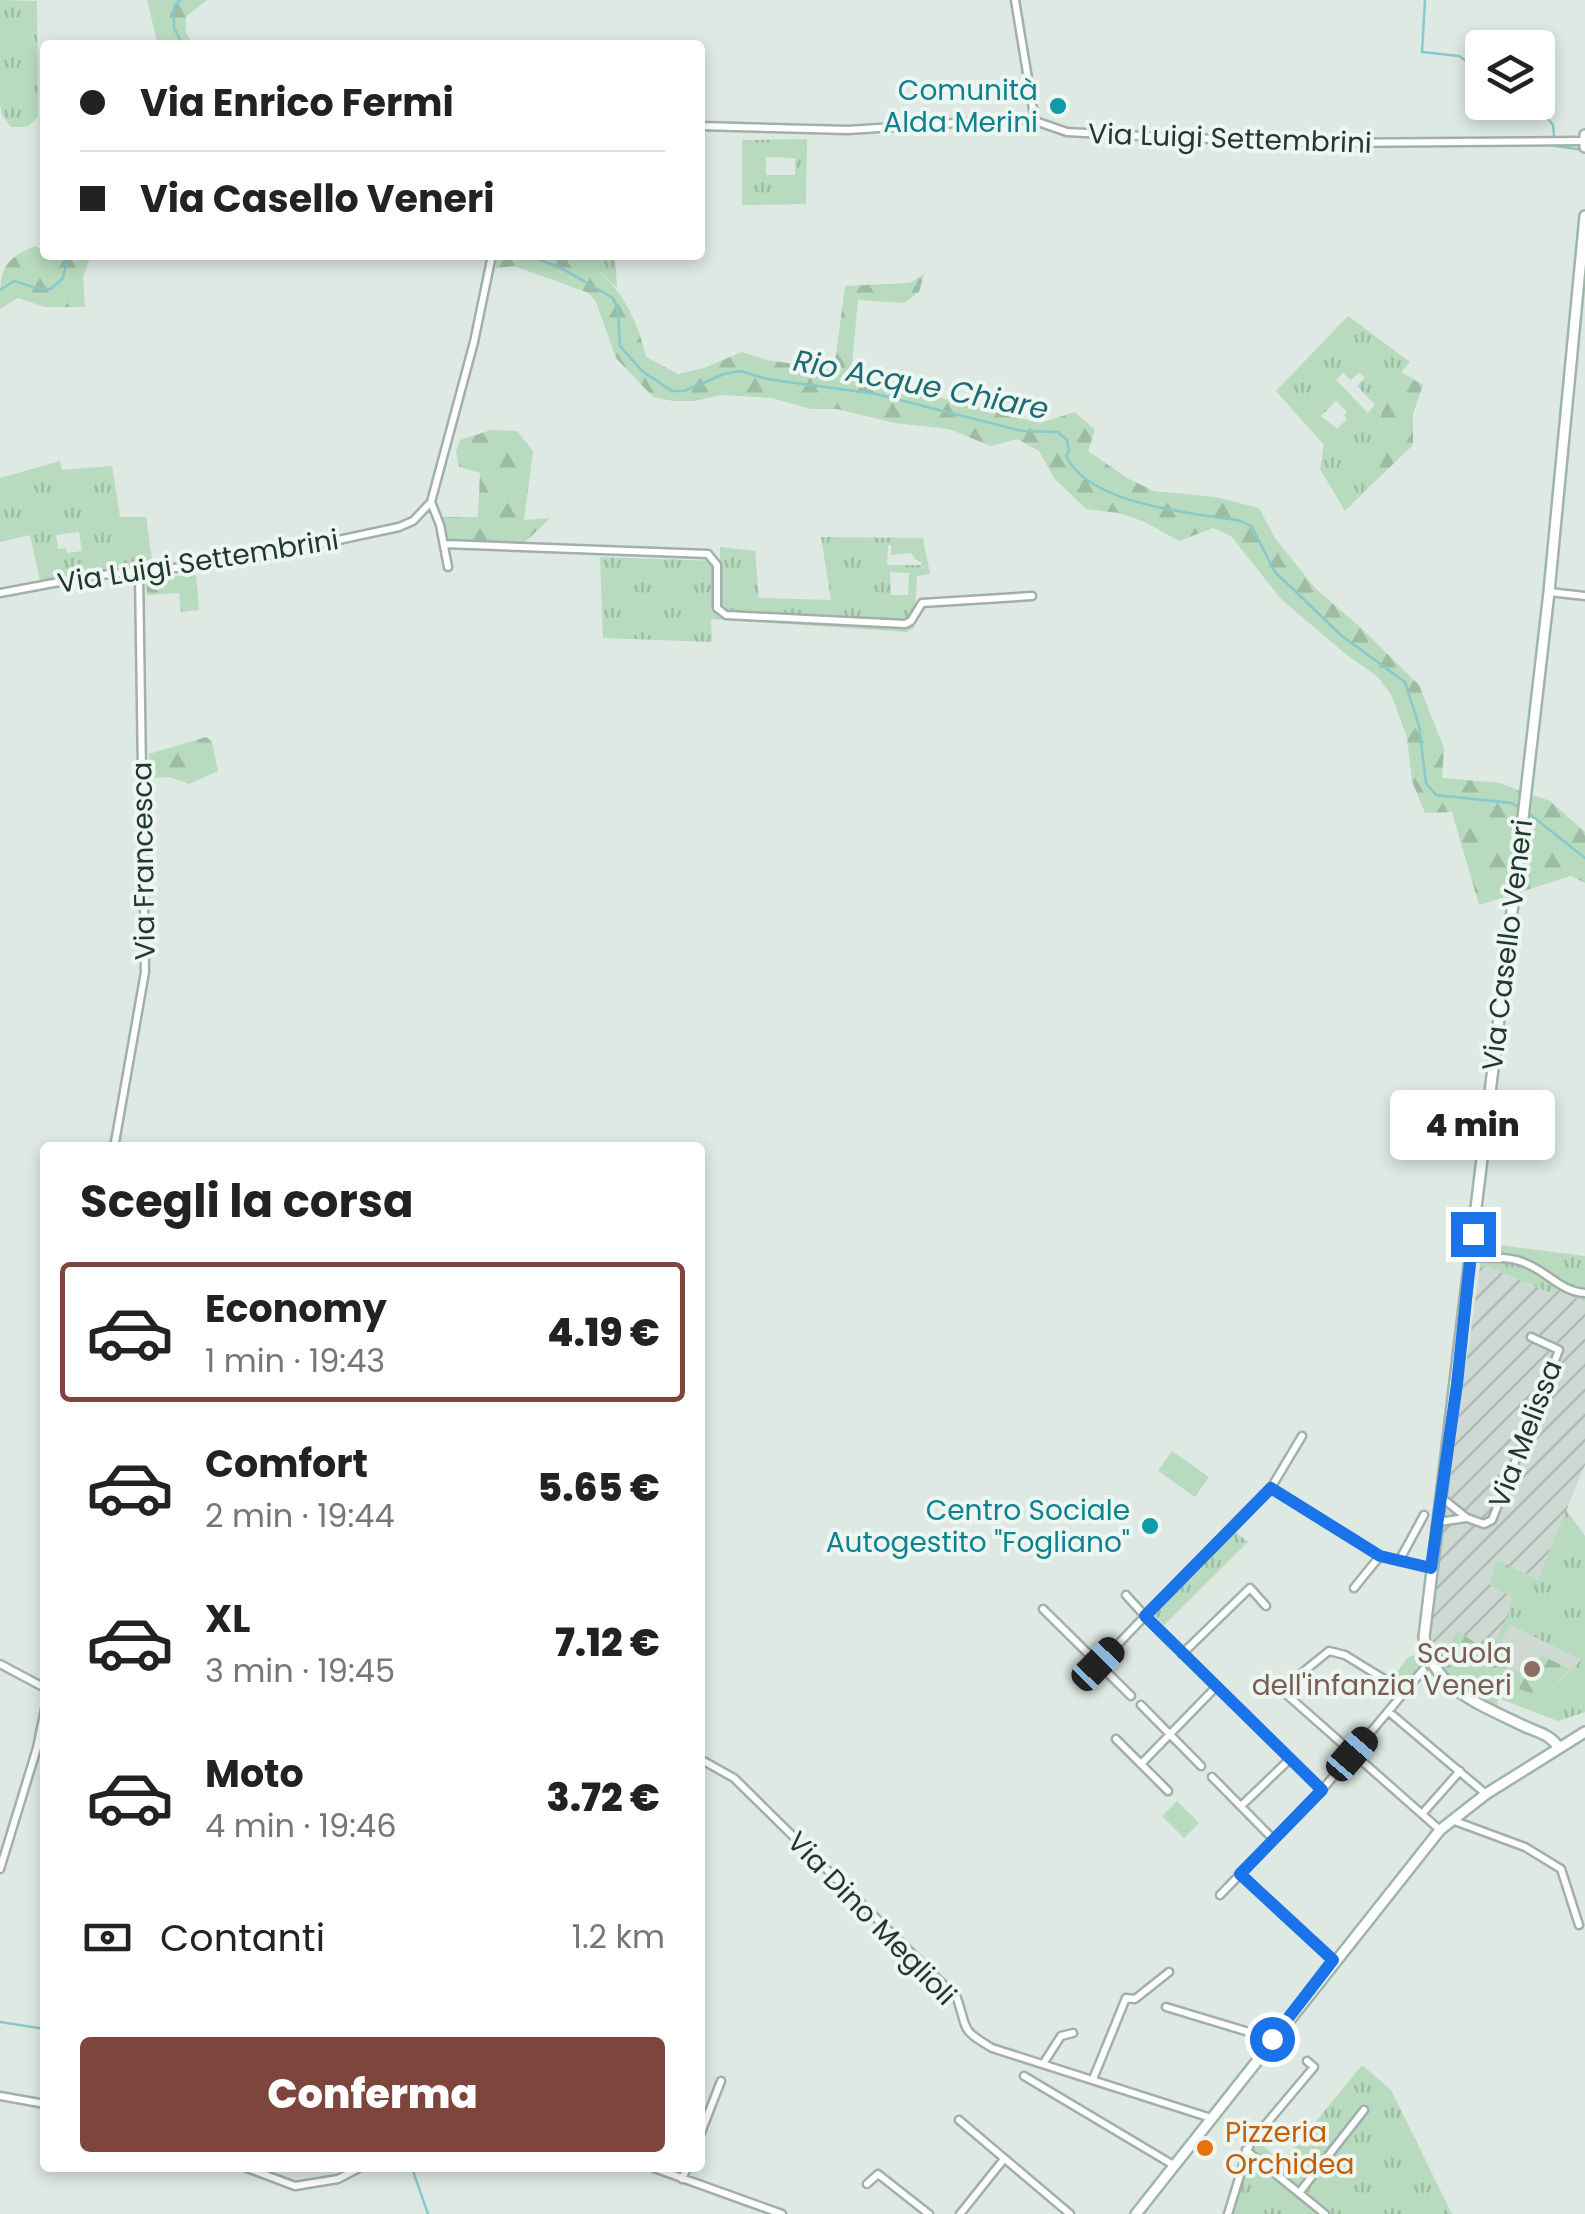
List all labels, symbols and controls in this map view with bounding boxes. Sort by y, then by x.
map controls [1465,30,1555,120]
button: layers [1465,30,1555,120]
place label: Comunità Alda Merini [883,71,1038,142]
text: Via Enrico Fermi [140,76,454,129]
marker: Comunità Alda Merini [1047,95,1069,117]
street label: Via Luigi Settembrini [1087,114,1373,163]
text: Via Casello Veneri [140,172,495,225]
water label: Rio Acque Chiare [790,339,1052,430]
street label: Via Luigi Settembrini [55,520,341,603]
street label: Via Francesca [122,761,165,961]
street label: Via Casello Veneri [1473,817,1542,1073]
callout: 4 min [1390,1089,1556,1159]
text: 4 min [1425,1102,1520,1147]
text: Scegli la corsa [80,1170,413,1233]
route end [1451,1212,1496,1257]
text: Economy [205,1282,387,1335]
icon: car [85,1287,175,1377]
text: 4.19 € [547,1306,660,1359]
text: 1 min · 19:43 [205,1338,385,1383]
street label: Via Melissa [1479,1355,1572,1514]
text: Comfort [205,1437,368,1490]
icon: car [85,1442,175,1532]
text: 5.65 € [537,1461,660,1514]
place label: Centro Sociale Autogestito "Fogliano" [826,1491,1130,1562]
text: 2 min · 19:44 [205,1493,395,1538]
marker: Centro Sociale Autogestito "Fogliano" [1139,1515,1161,1537]
text: XL [205,1592,250,1645]
icon: car [85,1597,175,1687]
text: 7.12 € [555,1616,660,1669]
car [1066,1632,1130,1696]
place label: Scuola dell'infanzia Veneri [1252,1634,1512,1705]
text: 3 min · 19:45 [205,1648,395,1693]
marker: Scuola dell'infanzia Veneri [1521,1658,1543,1680]
car [1321,1722,1383,1786]
text: Moto [205,1747,304,1800]
icon: car [85,1752,175,1842]
text: 3.72 € [546,1771,660,1824]
text: 4 min · 19:46 [205,1803,397,1848]
street label: Via Dino Meglioli [778,1823,965,2014]
icon: cash [80,1910,135,1965]
text: Contanti [160,1911,325,1964]
text: 1.2 km [572,1914,665,1959]
route start [1250,2017,1295,2062]
button: Conferma [80,2037,665,2152]
place label: Pizzeria Orchidea [1225,2113,1354,2184]
marker: Pizzeria Orchidea [1194,2137,1216,2159]

